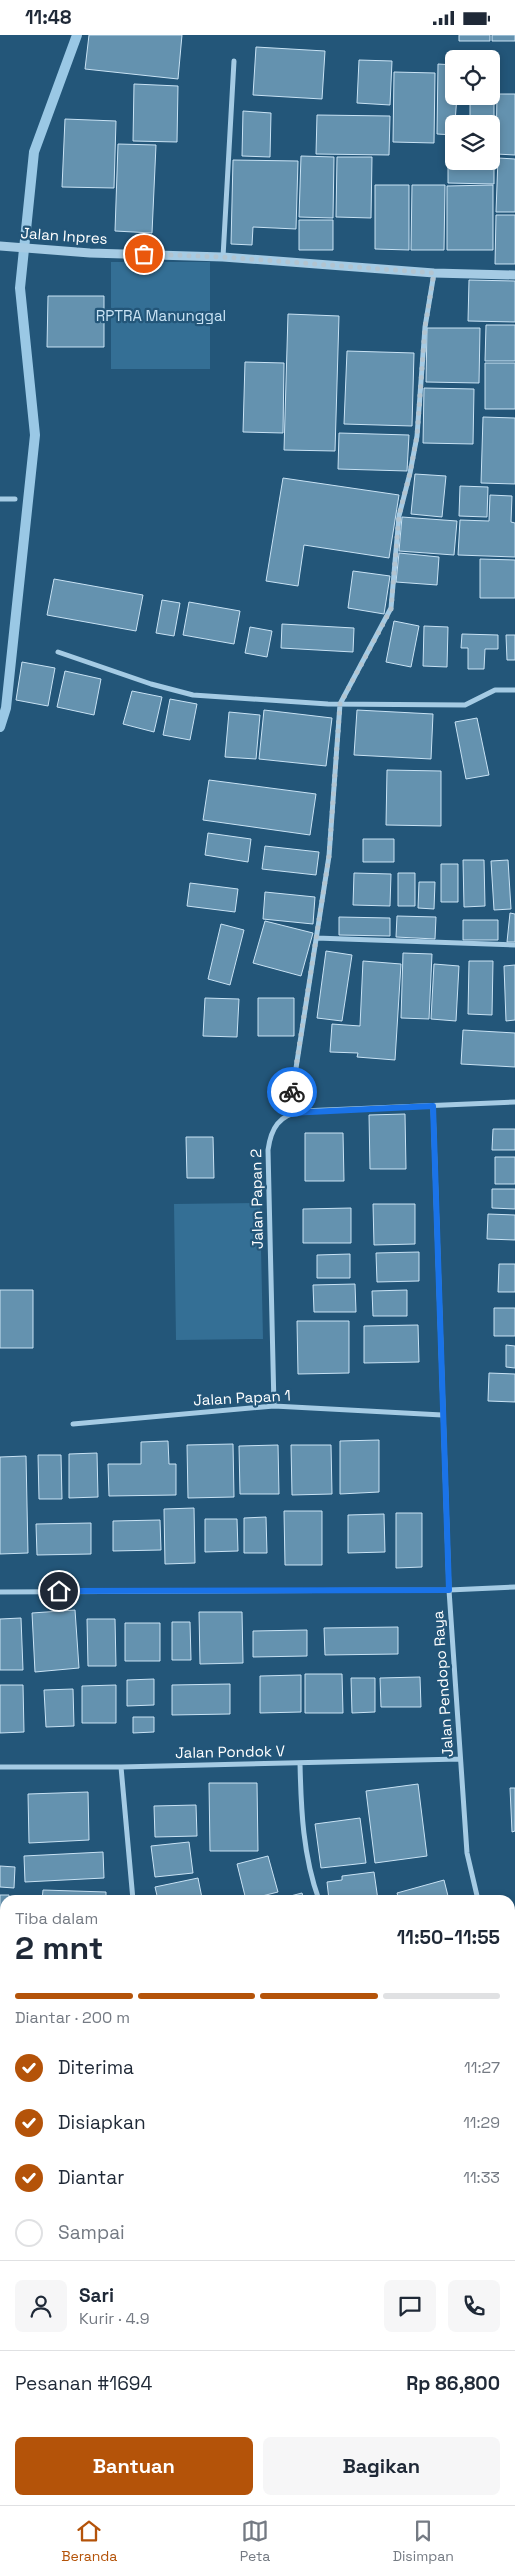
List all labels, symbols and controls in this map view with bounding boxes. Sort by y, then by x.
text: 11:48 [25,5,71,30]
map controls [445,50,500,170]
button: locate [445,50,500,105]
button: layers [445,115,500,170]
street label: Jalan Inpres [20,223,108,248]
pin [123,233,165,275]
icon: bag [130,240,158,268]
park label: RPTRA Manunggal [96,306,226,325]
courier [267,1067,317,1117]
icon: bike [278,1078,306,1106]
street label: Jalan Papan 2 [246,1149,267,1249]
street label: Jalan Papan 1 [193,1385,291,1410]
pin [38,1570,80,1612]
icon: home [45,1577,73,1605]
street label: Jalan Pendopo Raya [428,1610,457,1758]
street label: Jalan Pondok V [175,1741,285,1762]
text: Tiba dalam [15,1908,98,1929]
text: 11:50–11:55 [397,1925,500,1950]
text: 2 mnt [15,1928,103,1968]
text: Diantar · 200 m [15,2007,130,2028]
icon: check [15,2054,43,2082]
text: Diterima [58,2055,134,2080]
text: 11:27 [464,2057,500,2078]
icon: check [15,2109,43,2137]
text: Disiapkan [58,2110,146,2135]
text: 11:29 [463,2112,500,2133]
icon: check [15,2164,43,2192]
text: Diantar [58,2165,124,2190]
text: 11:33 [463,2167,500,2188]
text: Sampai [58,2220,125,2245]
button: person [15,2280,67,2332]
button: chat [384,2280,436,2332]
button: phone [448,2280,500,2332]
text: Sari [79,2283,114,2308]
text: Kurir · 4.9 [79,2308,149,2329]
text: Pesanan #1694 [15,2371,152,2396]
text: Rp 86,800 [406,2371,500,2396]
button: Bantuan [15,2437,253,2495]
button: Bagikan [263,2437,500,2495]
tab: Beranda [61,2517,117,2565]
tab: Peta [240,2517,270,2565]
tab: Disimpan [393,2517,454,2565]

